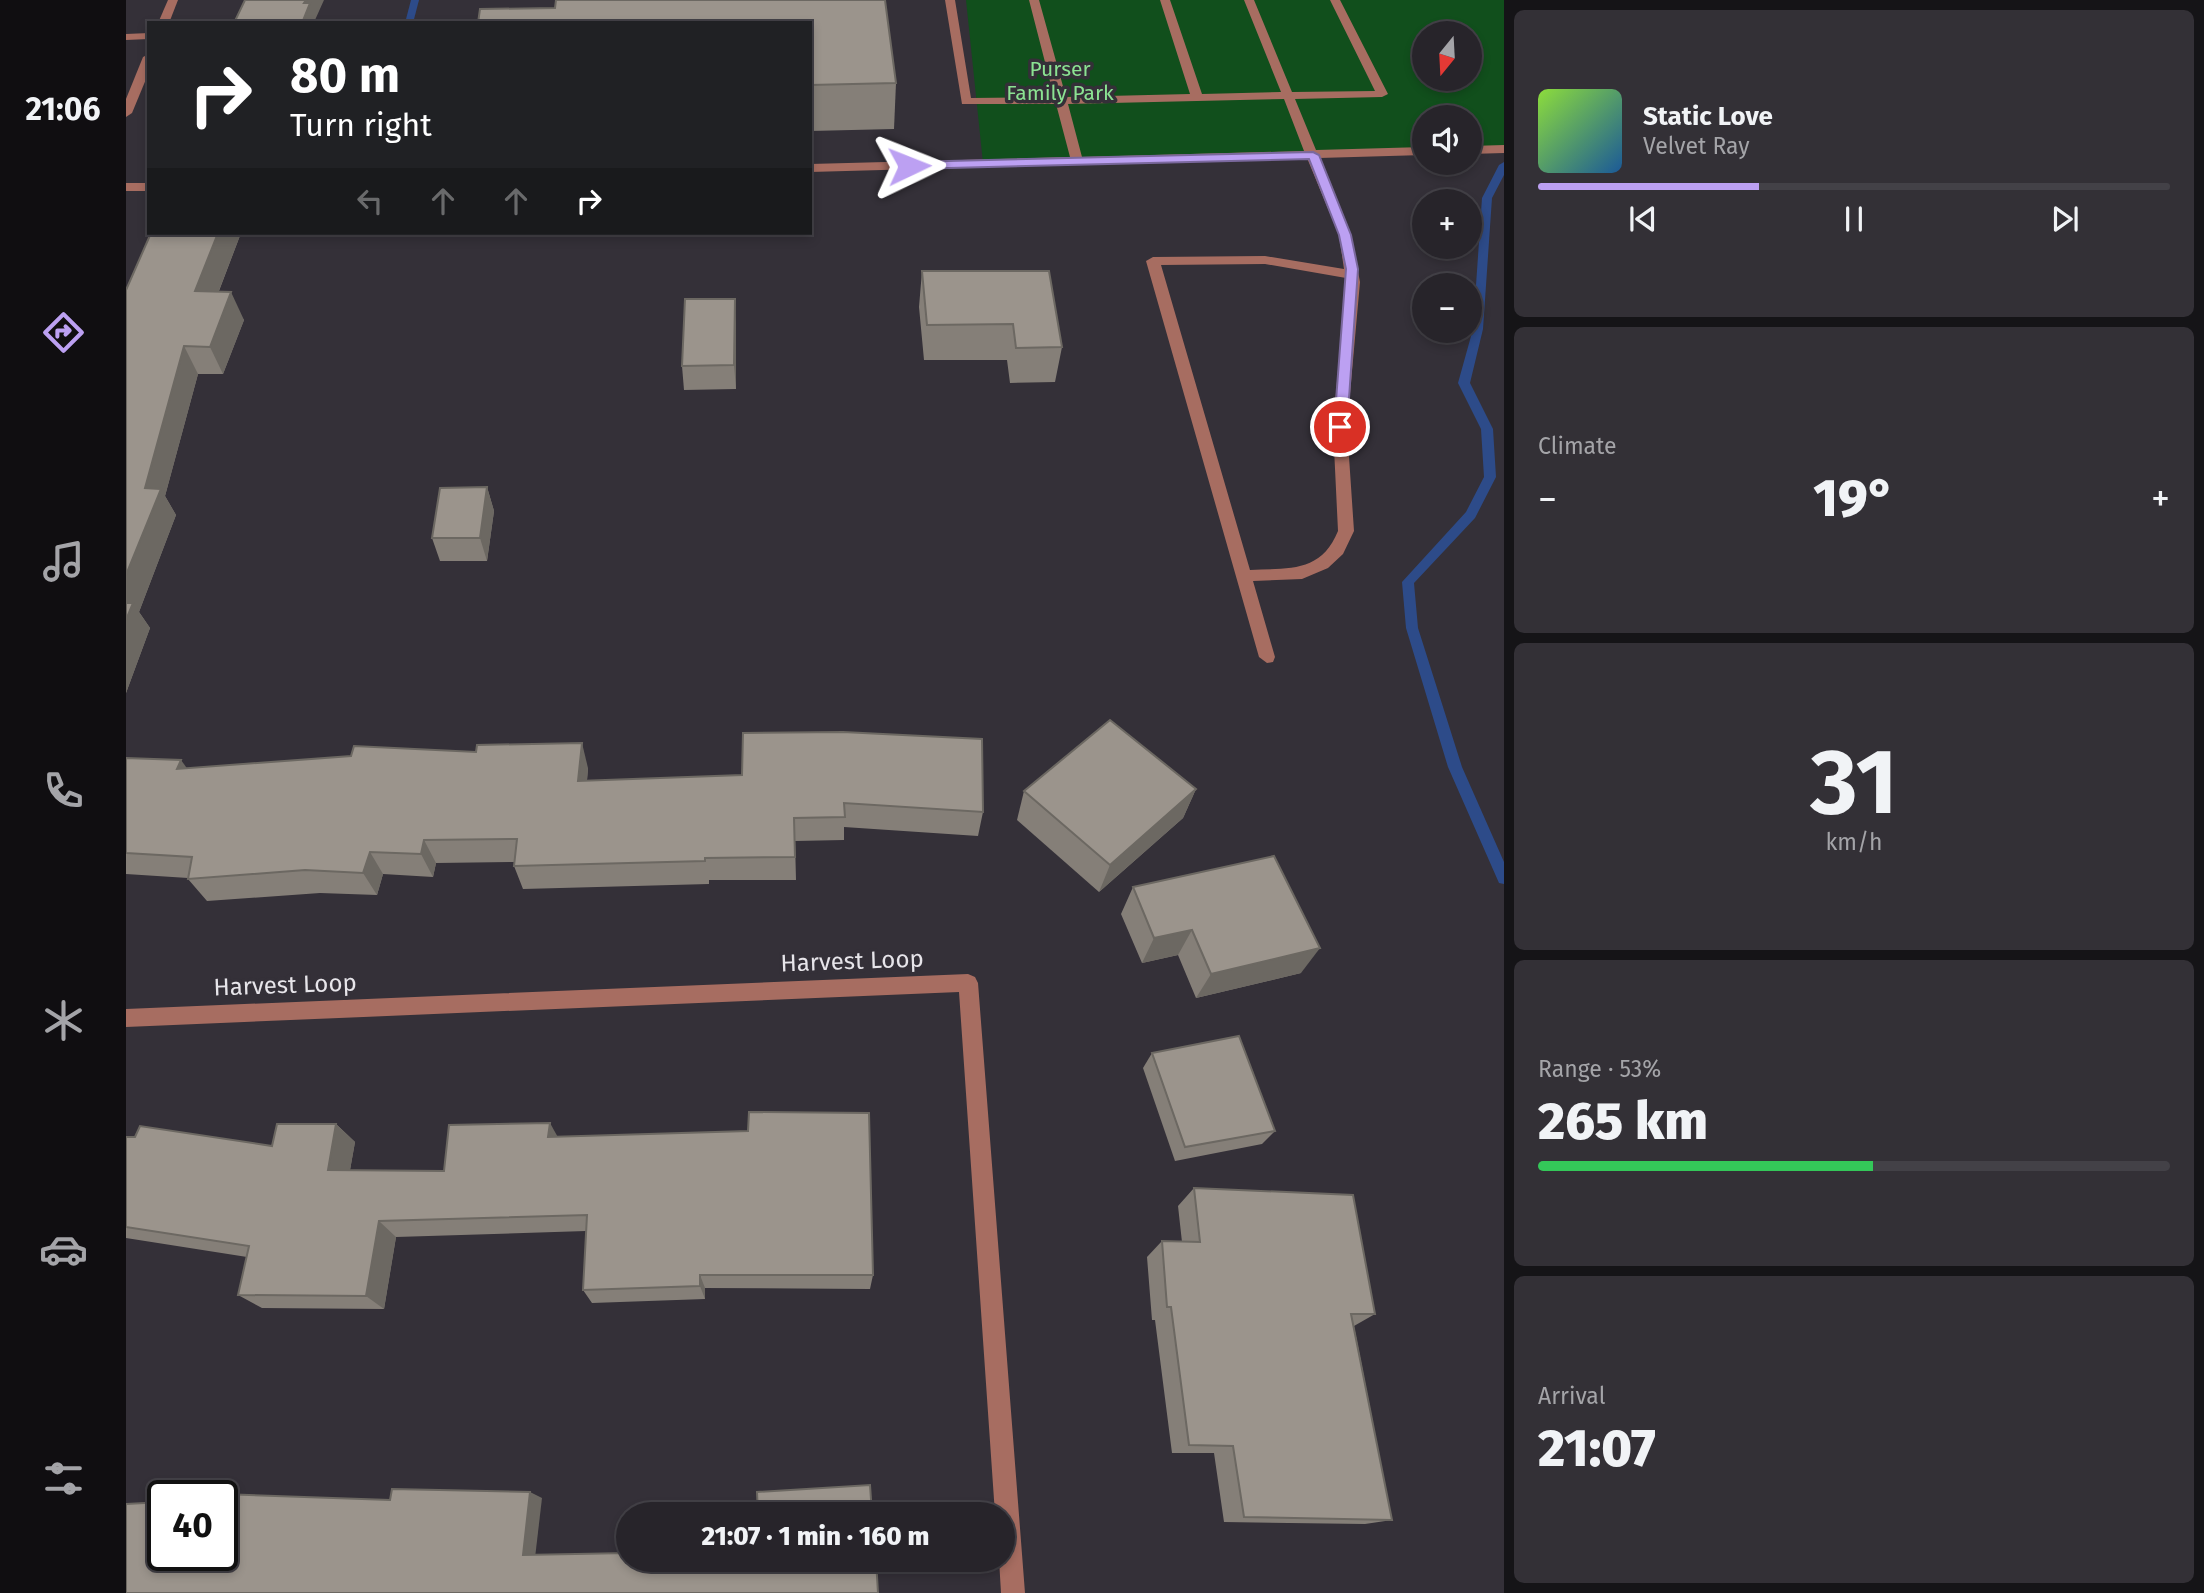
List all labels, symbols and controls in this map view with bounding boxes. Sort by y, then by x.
north arrow [1412,21,1482,91]
map controls [1412,21,1482,343]
text: 80 m [290,46,400,105]
icon: right [175,49,266,140]
park label: Purser Family Park [1006,56,1114,106]
text: 21:06 [25,90,101,128]
text: Static Love [1643,101,1773,132]
button: sound [1412,105,1482,175]
text: Turn right [290,106,432,144]
position arrow [872,129,946,203]
text: Velvet Ray [1643,132,1750,160]
icon: left [351,182,389,220]
icon: ahead [424,182,462,220]
icon: ahead [497,182,535,220]
icon: right [570,182,608,220]
button: + [1412,189,1482,259]
icon: previous [1624,200,1662,238]
icon: pause [1835,200,1873,238]
icon: next [2046,200,2084,238]
button: − [1412,273,1482,343]
icon: directions [39,308,88,357]
pin [1310,397,1370,457]
icon: arrive [1321,408,1359,446]
text: Climate [1538,432,1617,460]
text: 19° [1813,467,1895,530]
text: − [1538,476,1557,522]
text: + [2151,476,2170,522]
icon: music [39,537,88,586]
text: 31 [1810,728,1898,837]
icon: phone [39,766,88,815]
text: km/h [1826,828,1882,856]
street label: Harvest Loop [780,945,924,977]
street label: Harvest Loop [213,969,357,1001]
icon: climate [39,996,88,1045]
text: Range · 53% [1538,1055,1661,1083]
text: 265 km [1538,1090,1708,1153]
icon: car [39,1225,88,1274]
text: Arrival [1538,1382,1605,1410]
text: 21:07 [1538,1417,1656,1480]
icon: filters [39,1454,88,1503]
speed limit sign: 40 [147,1480,238,1571]
text: 21:07 · 1 min · 160 m [702,1521,929,1552]

